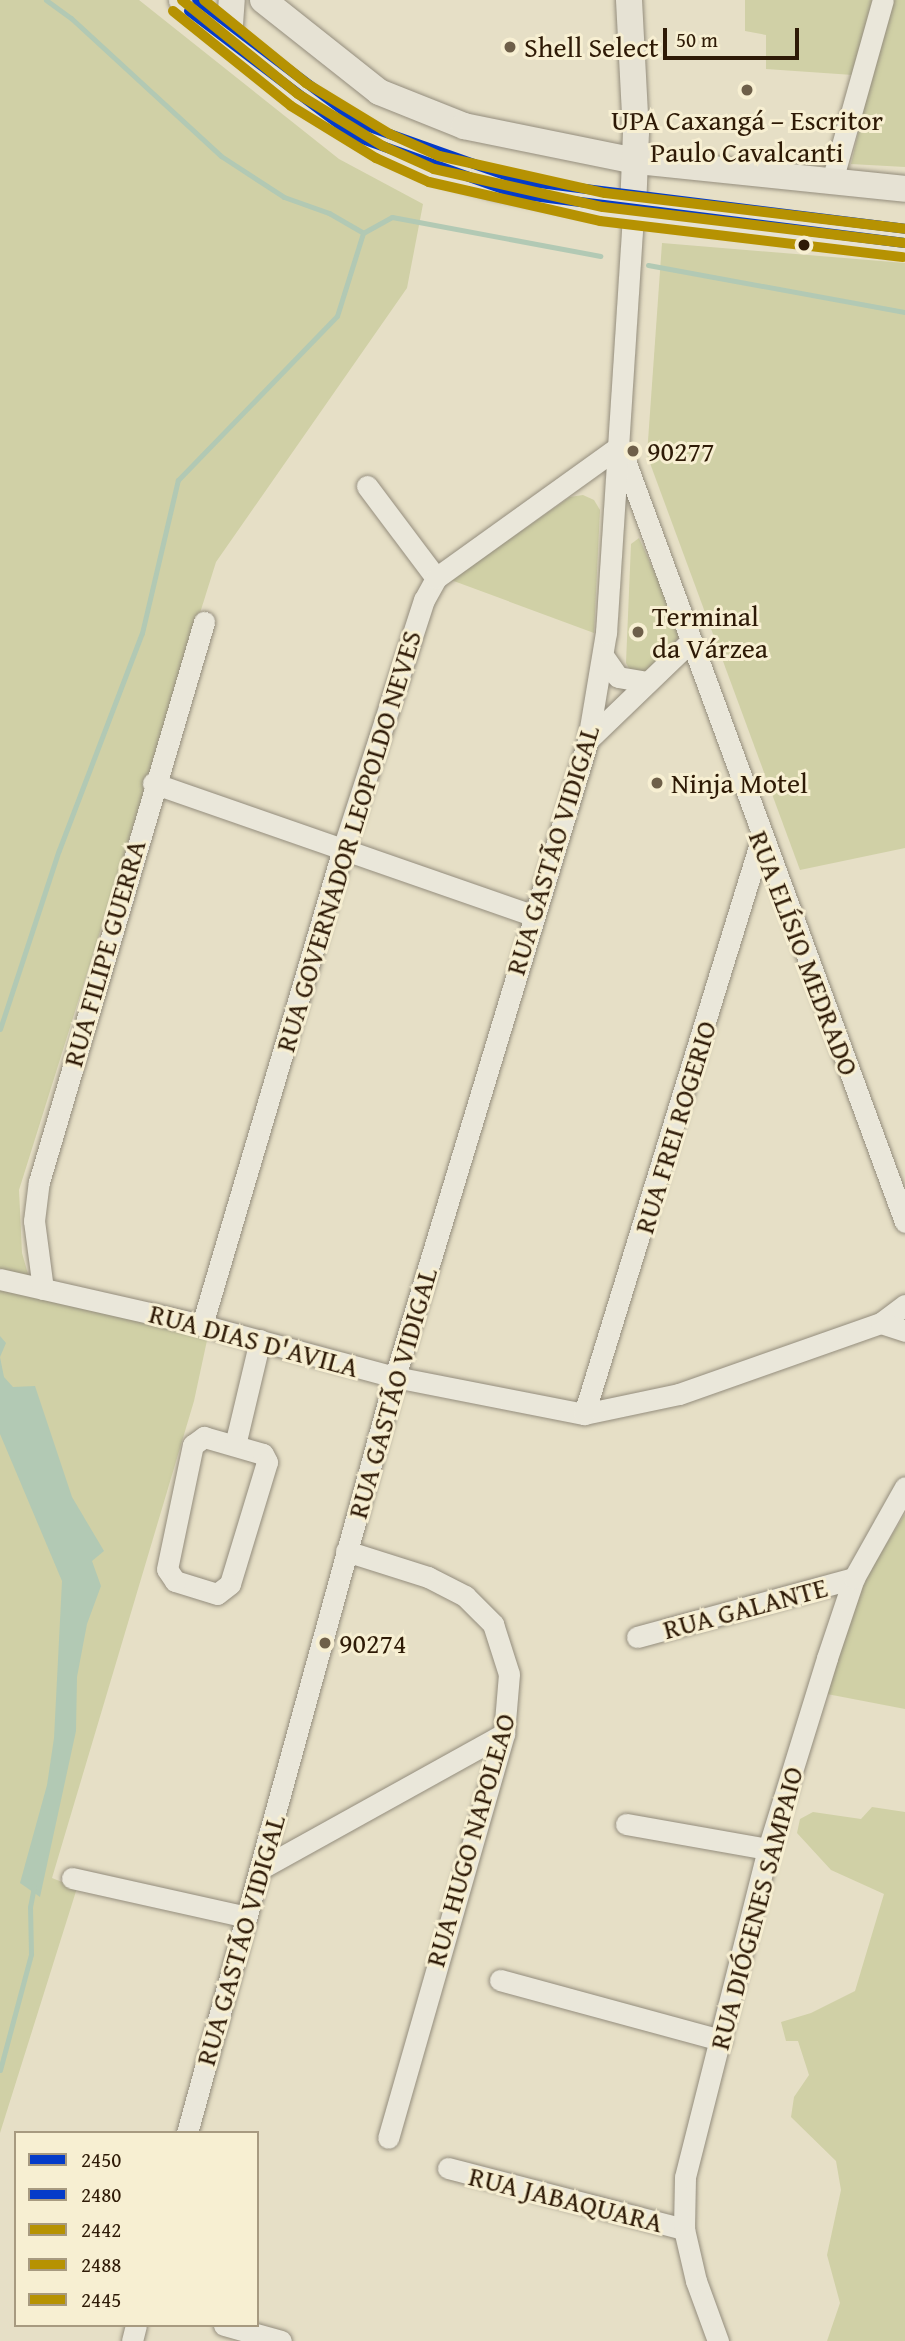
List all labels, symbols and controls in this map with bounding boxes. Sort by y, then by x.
scale bar [667,14,804,58]
text: 50 m [676,24,718,55]
place label: Shell Select [524,30,659,64]
marker: Shell Select [502,39,518,55]
marker: UPA Caxangá – Escritor Paulo Cavalcanti [737,80,757,100]
place label: UPA Caxangá – Escritor Paulo Cavalcanti [611,103,883,169]
unlabelled marker [797,238,811,252]
place label: 90277 [647,434,714,468]
marker: 90277 [625,443,641,459]
place label: Terminal da Várzea [652,599,768,665]
marker: Terminal da Várzea [630,624,646,640]
street label: RUA GOVERNADOR LEOPOLDO NEVES [268,626,428,1056]
street label: RUA GASTÃO VIDIGAL [498,721,606,979]
place label: Ninja Motel [671,766,808,800]
marker: Ninja Motel [649,775,665,791]
street label: RUA ELÍSIO MEDRADO [742,826,866,1080]
street label: RUA FILIPE GUERRA [56,836,152,1070]
street label: RUA FREI ROGERIO [627,1017,723,1237]
street label: RUA GASTÃO VIDIGAL [340,1264,444,1522]
street label: RUA DIAS D'AVILA [146,1296,362,1384]
street label: RUA GALANTE [659,1570,831,1646]
place label: 90274 [339,1626,406,1660]
marker: 90274 [317,1635,333,1651]
street label: RUA HUGO NAPOLEAO [418,1710,522,1970]
street label: RUA DIÓGENES SAMPAIO [702,1763,810,2053]
street label: RUA GASTÃO VIDIGAL [188,1811,292,2069]
legend [14,2131,259,2327]
text: 2450 [81,2144,121,2175]
street label: RUA JABAQUARA [466,2159,666,2239]
text: 2480 [81,2179,121,2210]
text: 2442 [81,2214,121,2245]
text: 2488 [81,2249,121,2280]
text: 2445 [81,2284,121,2315]

